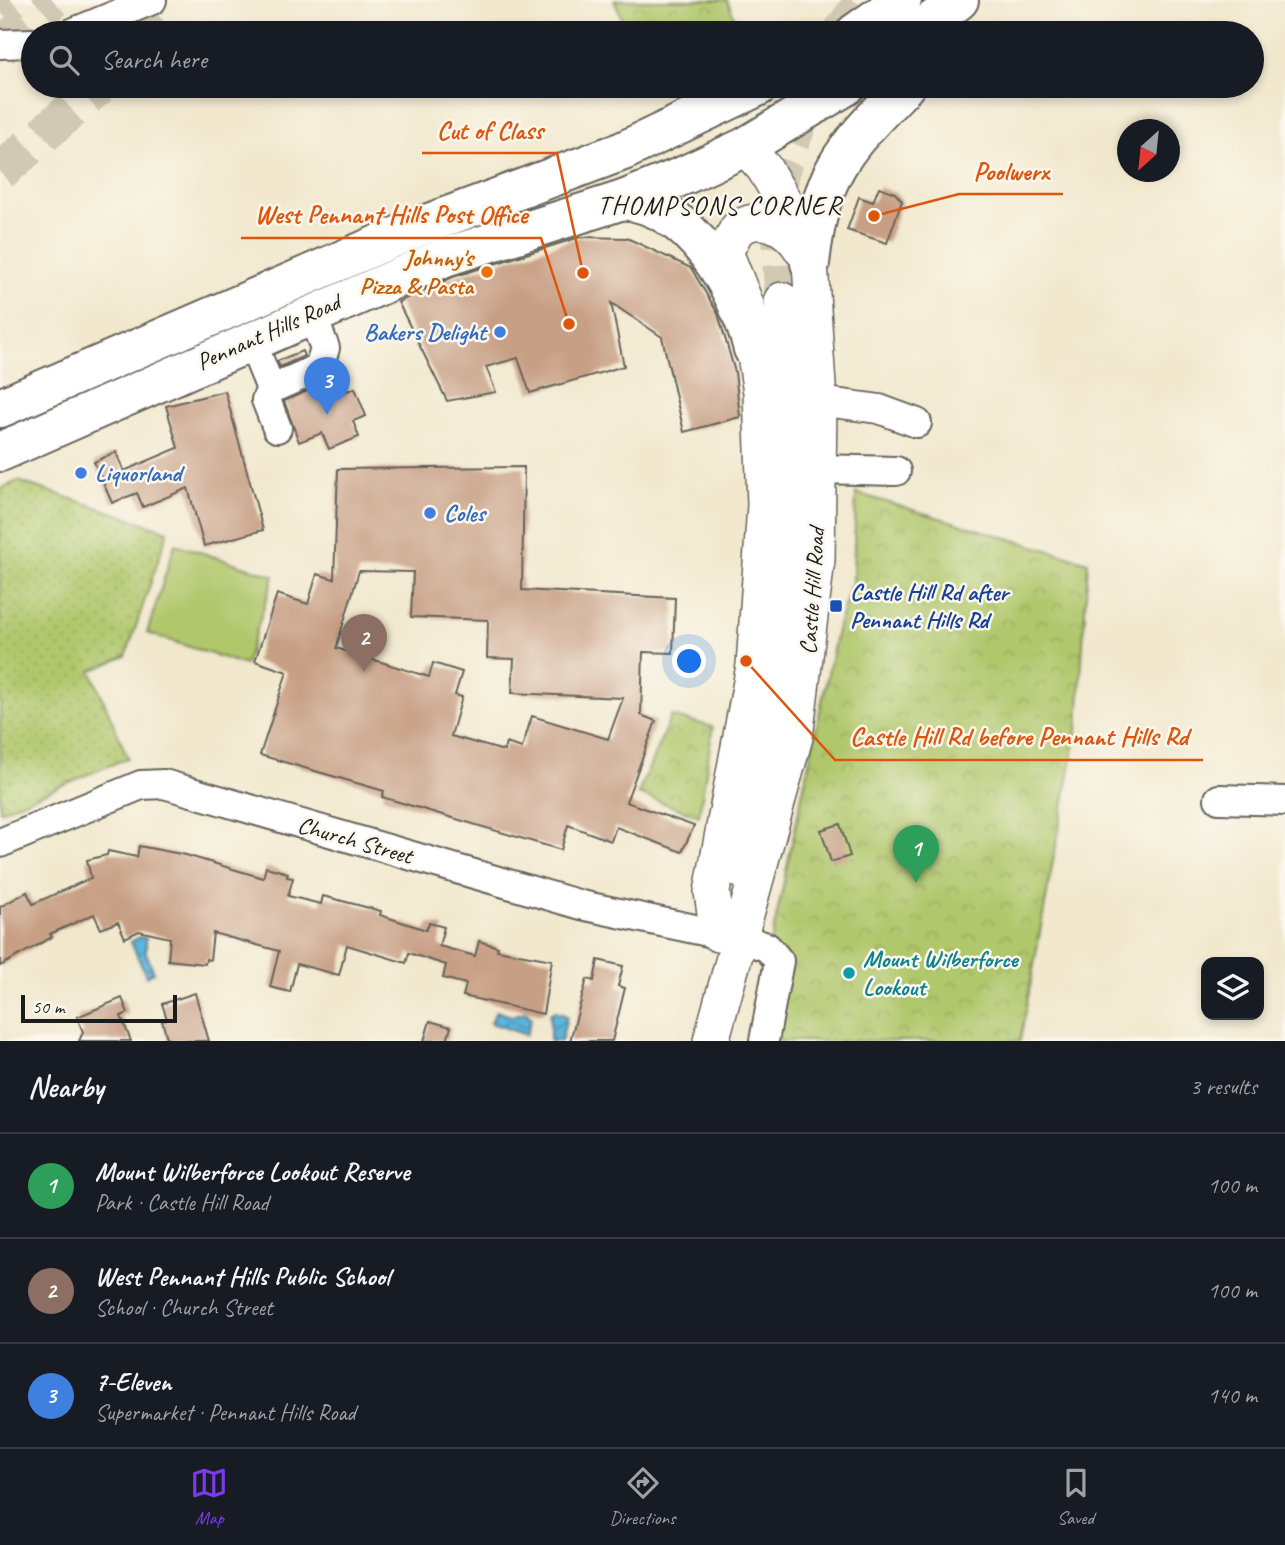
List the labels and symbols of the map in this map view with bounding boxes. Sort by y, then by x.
callout: Cut of Class [422,106,557,153]
text: Cut of Class [437,114,546,147]
north arrow [1117,119,1180,182]
callout: Poolwerx [959,147,1063,194]
text: Poolwerx [973,155,1051,188]
district label: THOMPSONS CORNER [598,189,844,222]
callout: West Pennant Hills Post Office [241,191,541,238]
text: West Pennant Hills Post Office [255,198,530,231]
place label: Johnny's Pizza & Pasta [360,243,476,301]
marker: Johnny's Pizza & Pasta [479,264,495,280]
street label: Pennant Hills Road [192,286,348,377]
place label: Bakers Delight [364,317,489,347]
marker: Bakers Delight [492,324,508,340]
pin: 3 [304,357,350,415]
place label: Liquorland [95,458,185,488]
marker: Liquorland [73,465,89,481]
place label: Coles [444,498,487,528]
marker: Coles [422,505,438,521]
street label: Castle Hill Road [793,523,832,655]
place label: Castle Hill Rd after Pennant Hills Rd [850,577,1011,635]
marker: Castle Hill Rd after Pennant Hills Rd [828,598,844,614]
pin: 2 [341,614,387,672]
your location [672,644,706,678]
callout: Castle Hill Rd before Pennant Hills Rd [835,713,1203,760]
text: Castle Hill Rd before Pennant Hills Rd [850,720,1193,753]
street label: Church Street [294,809,418,871]
pin: 1 [893,825,939,883]
place label: Mount Wilberforce Lookout [863,944,1020,1002]
marker: Mount Wilberforce Lookout [841,965,857,981]
scale bar [21,992,177,1024]

